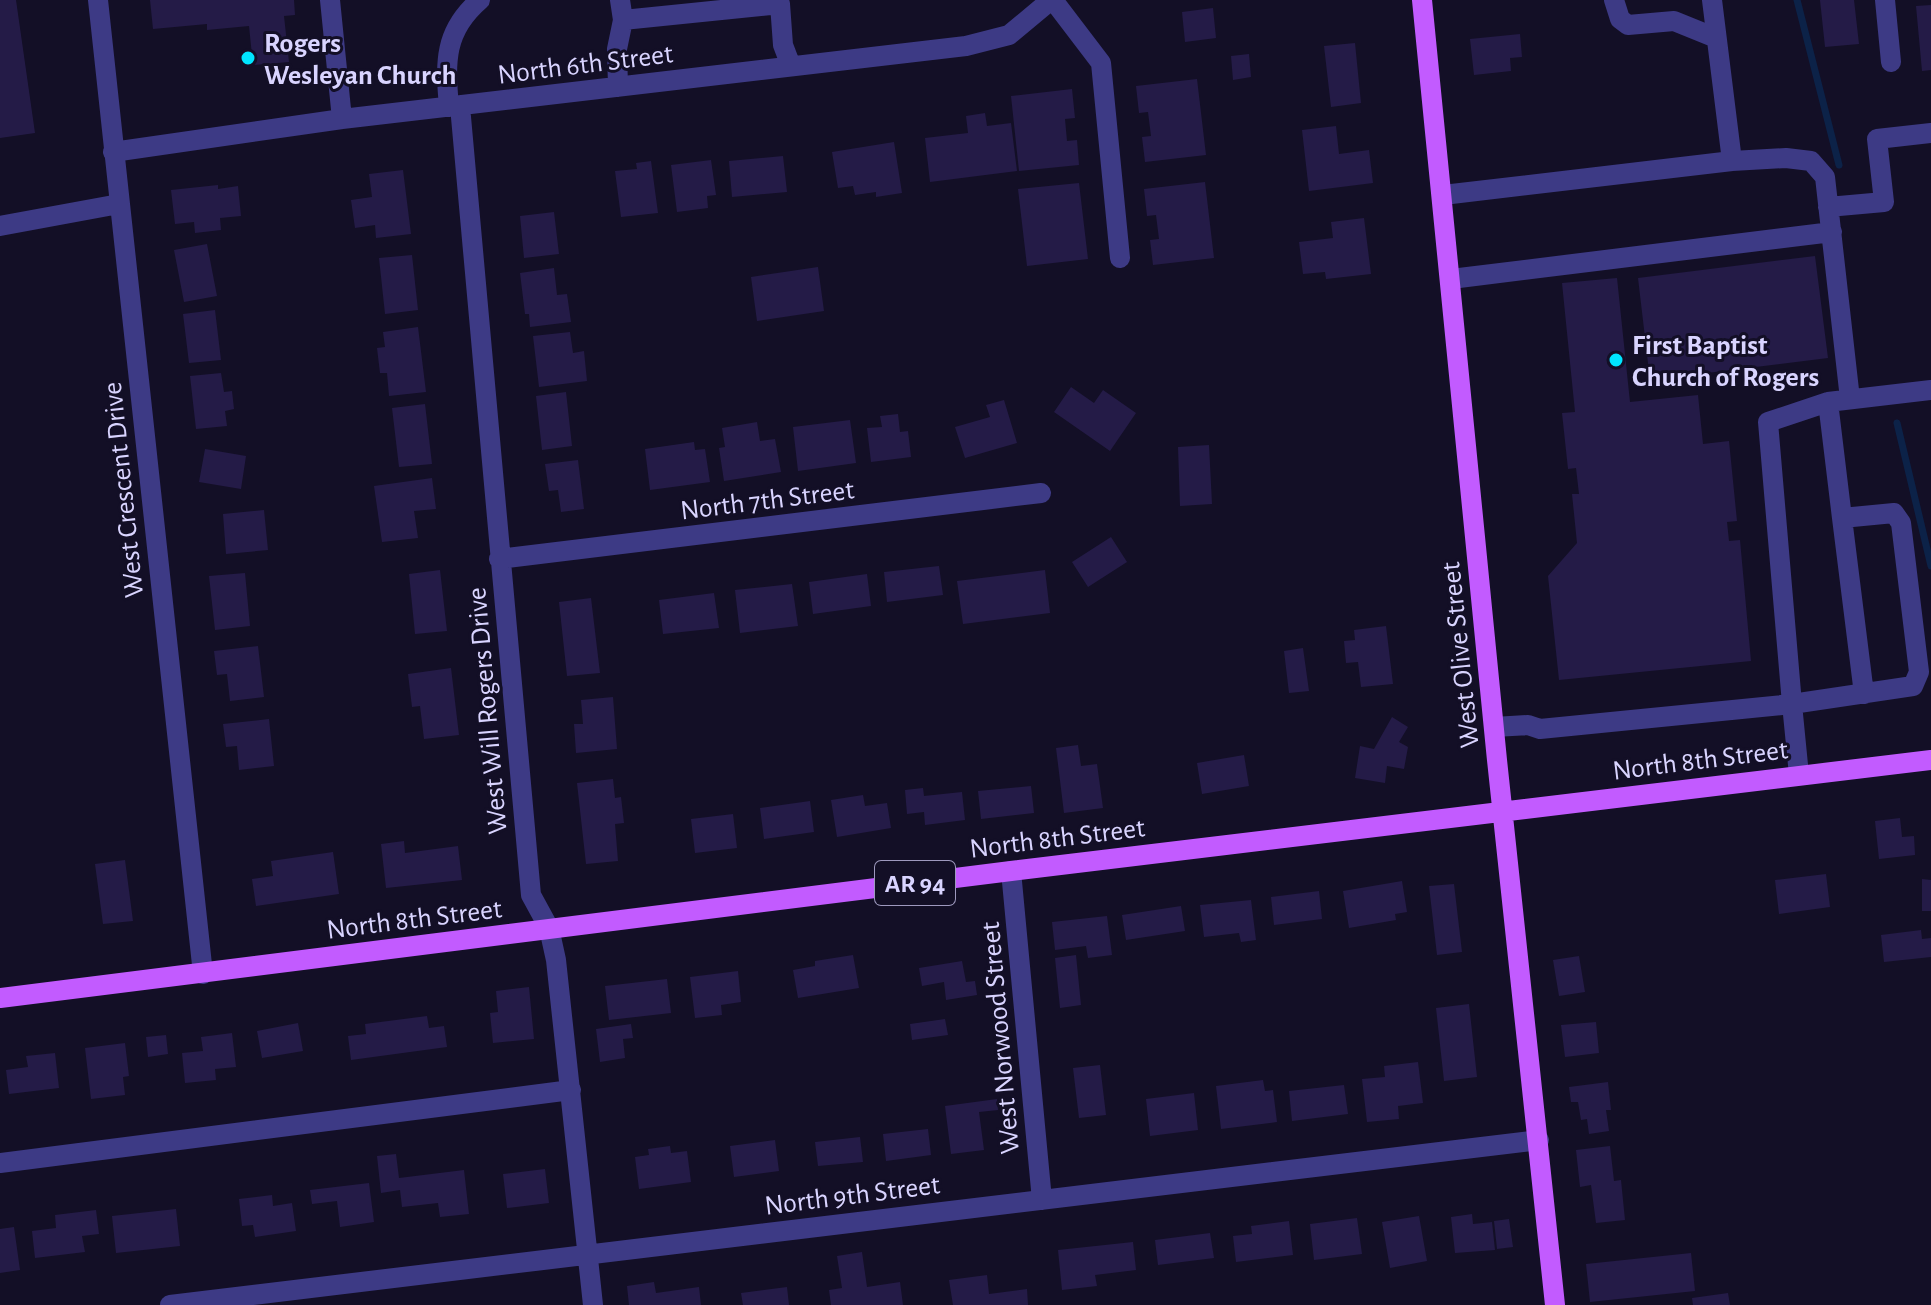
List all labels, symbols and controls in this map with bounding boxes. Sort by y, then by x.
place label: Rogers Wesleyan Church [264,30,456,90]
street label: North 6th Street [496,40,675,90]
marker: Rogers Wesleyan Church [239,49,257,67]
place label: First Baptist Church of Rogers [1632,332,1819,392]
marker: First Baptist Church of Rogers [1607,351,1625,369]
street label: West Crescent Drive [99,381,149,599]
street label: North 7th Street [679,476,856,526]
street label: West Olive Street [1437,560,1485,749]
street label: West Will Rogers Drive [463,586,513,836]
street label: North 8th Street [1611,736,1790,786]
street label: North 8th Street [968,814,1147,864]
road number: AR 94 [875,861,955,905]
street label: North 8th Street [325,895,504,945]
street label: West Norwood Street [977,920,1025,1155]
street label: North 9th Street [763,1171,942,1221]

